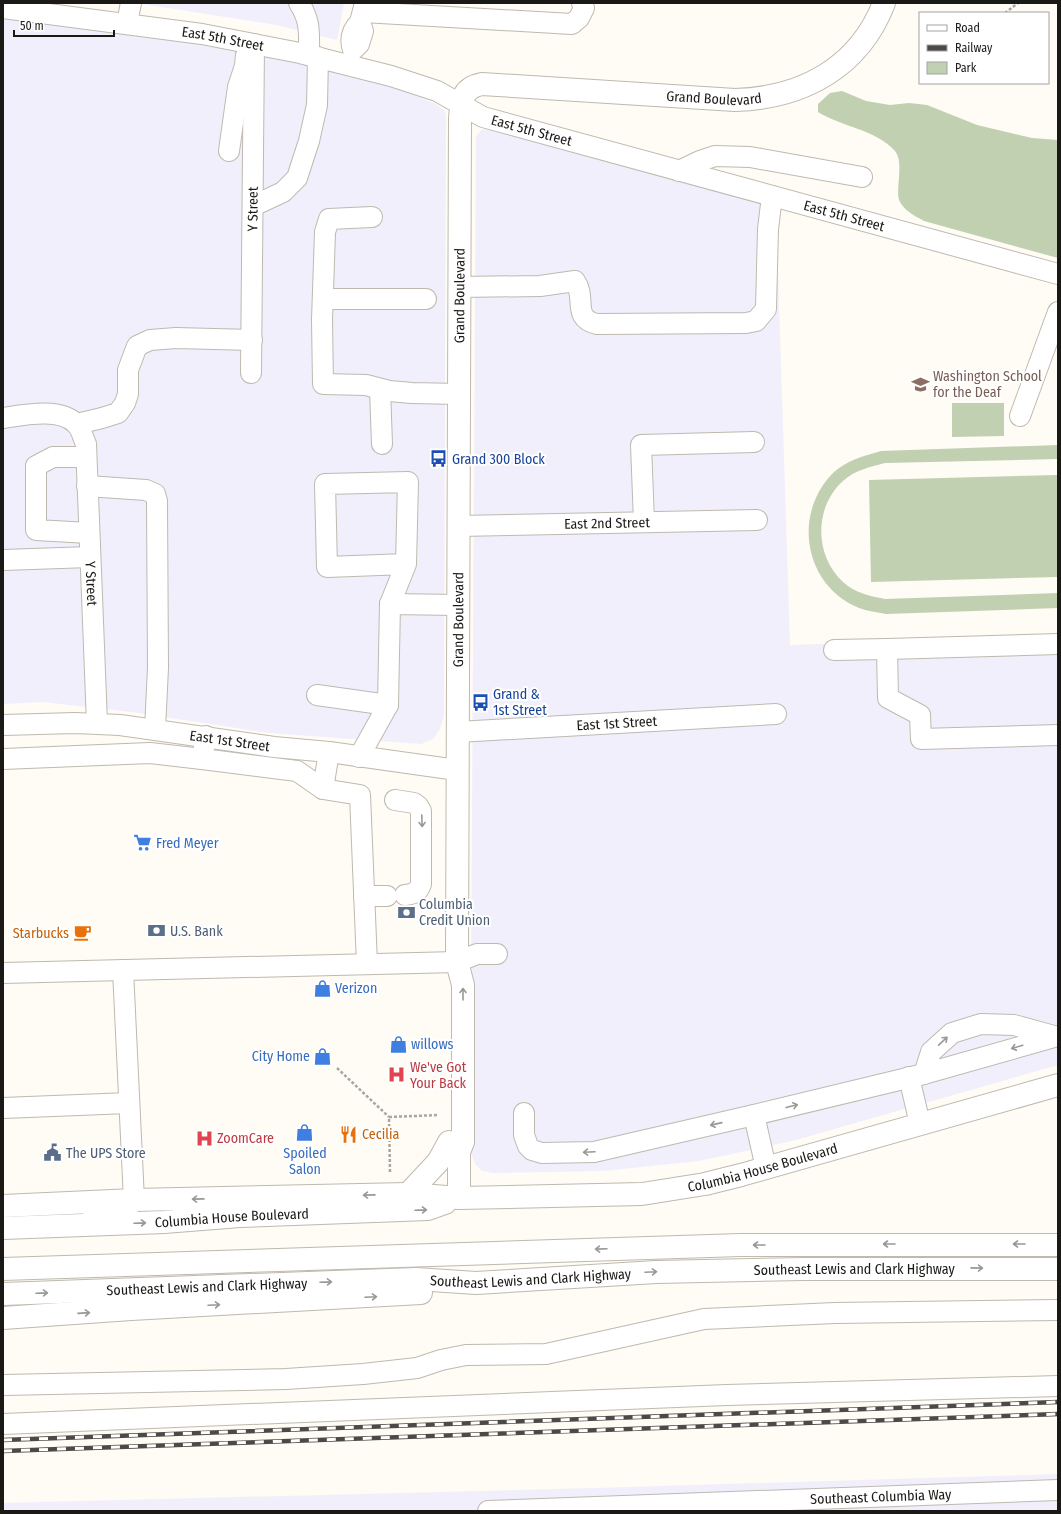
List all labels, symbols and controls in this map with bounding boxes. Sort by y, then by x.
scale bar [14,12,114,38]
legend [919,12,1049,84]
text: 50 m [20,19,44,33]
text: Road [955,21,980,35]
street label: East 5th Street [181,23,266,54]
text: Railway [955,41,993,55]
text: Park [955,61,977,75]
street label: Grand Boulevard [666,87,763,109]
street label: East 5th Street [489,111,574,150]
street label: Y Street [244,186,261,231]
street label: East 5th Street [802,196,887,235]
street label: Grand Boulevard [451,248,468,343]
place label: Washington School for the Deaf [933,368,1042,401]
school or university icon: Washington School for the Deaf [910,374,930,394]
bus stop icon: Grand 300 Block [429,449,449,469]
place label: Grand 300 Block [452,451,545,468]
street label: East 2nd Street [564,514,650,532]
street label: Y Street [82,561,101,607]
street label: Grand Boulevard [450,572,467,667]
place label: Grand & 1st Street [493,686,547,719]
bus stop icon: Grand & 1st Street [470,692,490,712]
street label: East 1st Street [576,712,658,734]
street label: East 1st Street [189,727,271,755]
one-way arrow [418,814,425,827]
supermarket icon: Fred Meyer [133,833,153,853]
place label: Fred Meyer [156,835,219,852]
place label: Columbia Credit Union [419,896,490,929]
bank icon: Columbia Credit Union [396,902,416,922]
bank icon: U.S. Bank [147,921,167,941]
cafe icon: Starbucks [72,923,92,943]
place label: U.S. Bank [170,923,223,940]
place label: Starbucks [13,925,69,942]
shop icon: Verizon [312,978,332,998]
place label: Verizon [335,980,377,997]
one-way arrow [459,988,467,1001]
shop icon: willows [388,1034,408,1054]
place label: willows [411,1036,454,1053]
one-way arrow [938,1037,948,1046]
one-way arrow [1011,1044,1024,1051]
shop icon: City Home [313,1046,333,1066]
place label: City Home [252,1048,310,1065]
place label: We've Got Your Back [410,1059,467,1092]
hospital icon: We've Got Your Back [387,1065,407,1085]
one-way arrow [785,1102,798,1109]
one-way arrow [709,1121,722,1129]
shop icon: Spoiled Salon [295,1123,315,1143]
restaurant icon: Cecilia [339,1124,359,1144]
place label: Cecilia [362,1126,399,1143]
hospital icon: ZoomCare [194,1128,214,1148]
place label: ZoomCare [217,1130,274,1147]
street label: Columbia House Boulevard [686,1140,839,1195]
public building icon: The UPS Store [43,1143,63,1163]
place label: The UPS Store [66,1145,146,1162]
place label: Spoiled Salon [283,1145,327,1178]
one-way arrow [583,1148,596,1155]
one-way arrow [363,1191,376,1199]
one-way arrow [192,1195,205,1203]
street label: Columbia House Boulevard [154,1205,309,1231]
one-way arrow [414,1206,427,1213]
one-way arrow [133,1220,146,1227]
one-way arrow [883,1240,896,1248]
one-way arrow [1013,1240,1026,1248]
one-way arrow [753,1241,766,1249]
one-way arrow [595,1246,608,1253]
street label: Southeast Lewis and Clark Highway [754,1260,956,1279]
one-way arrow [970,1264,983,1272]
street label: Southeast Lewis and Clark Highway [430,1265,632,1292]
one-way arrow [644,1269,657,1276]
street label: Southeast Lewis and Clark Highway [106,1274,308,1299]
one-way arrow [319,1279,332,1286]
one-way arrow [35,1289,48,1296]
one-way arrow [364,1293,377,1300]
one-way arrow [207,1301,220,1309]
one-way arrow [77,1309,90,1316]
street label: Southeast Columbia Way [810,1485,952,1508]

